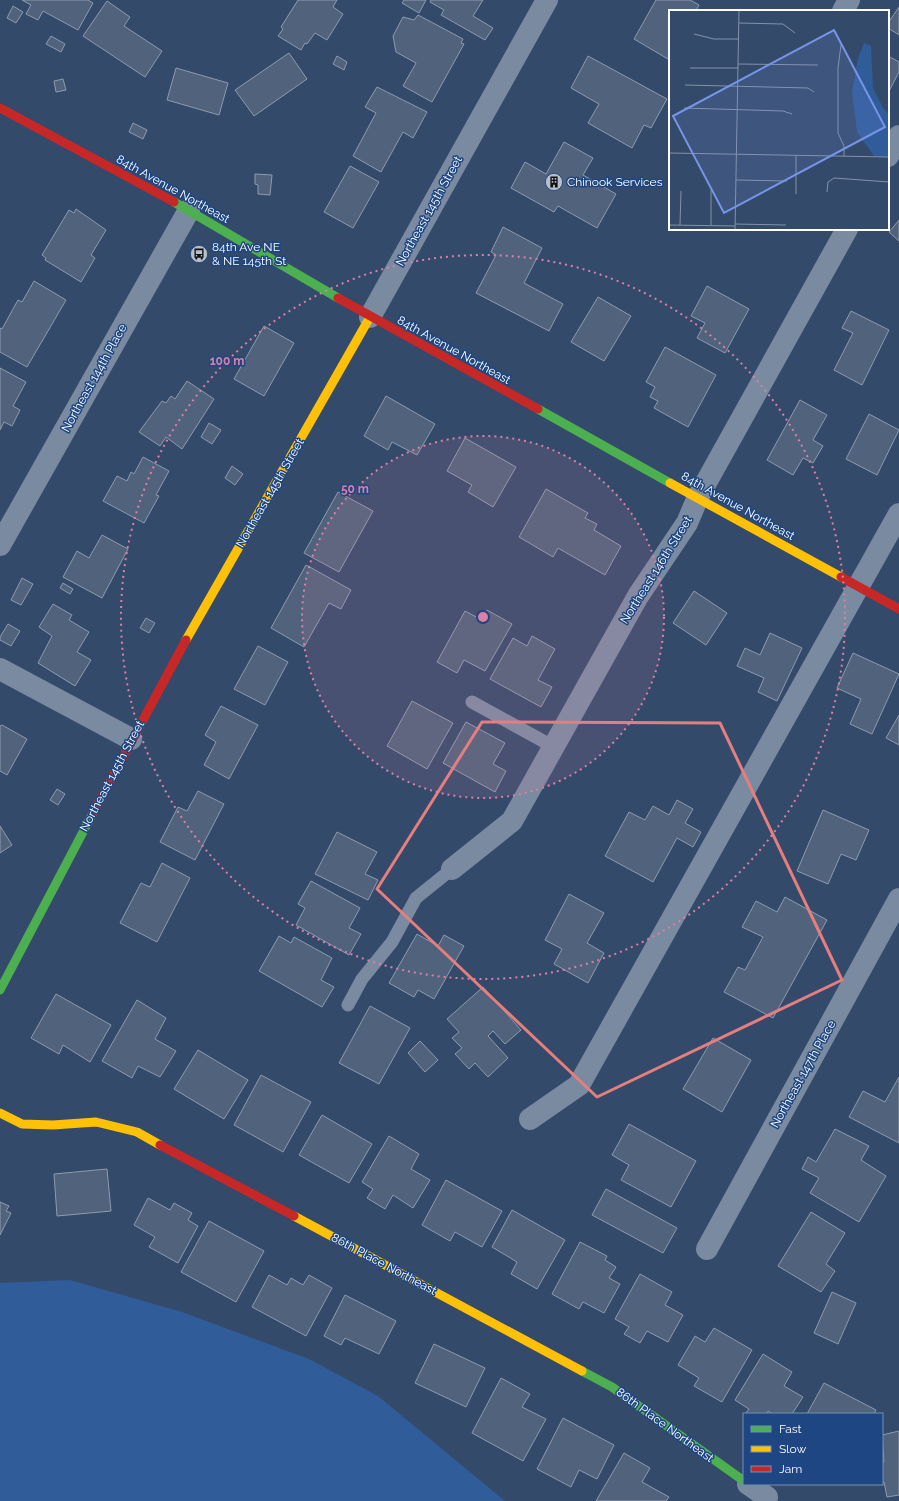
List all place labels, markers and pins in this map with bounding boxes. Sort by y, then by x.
building icon: Chinook Services [544,172,564,192]
place label: Chinook Services [567,175,663,189]
place label: 84th Ave NE & NE 145th St [212,240,286,268]
bus stop icon: 84th Ave NE & NE 145th St [189,244,209,264]
centre of rings [476,610,490,624]

